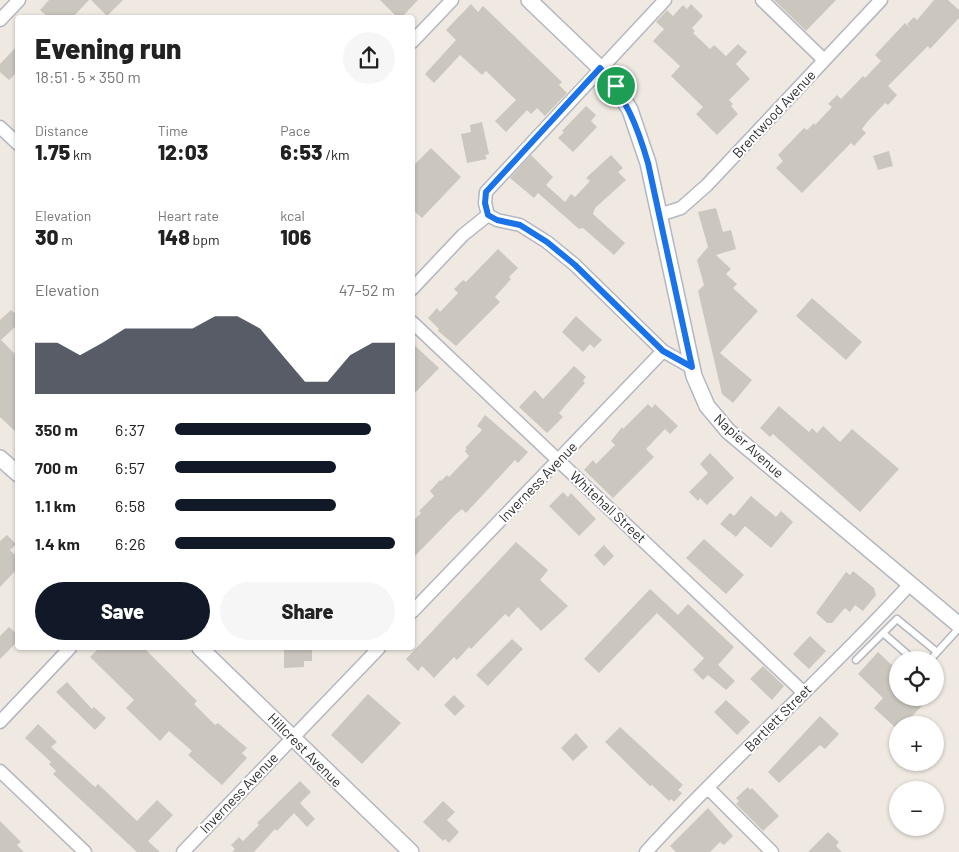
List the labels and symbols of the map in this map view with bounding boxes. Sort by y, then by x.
pin [595,65,637,107]
street label: Brentwood Avenue [729,66,819,161]
street label: Napier Avenue [711,410,788,481]
street label: Inverness Avenue [495,438,580,525]
street label: Whitehall Street [567,467,650,546]
street label: Bartlett Street [741,681,815,755]
street label: Hillcrest Avenue [265,709,346,790]
street label: Inverness Avenue [196,749,281,836]

